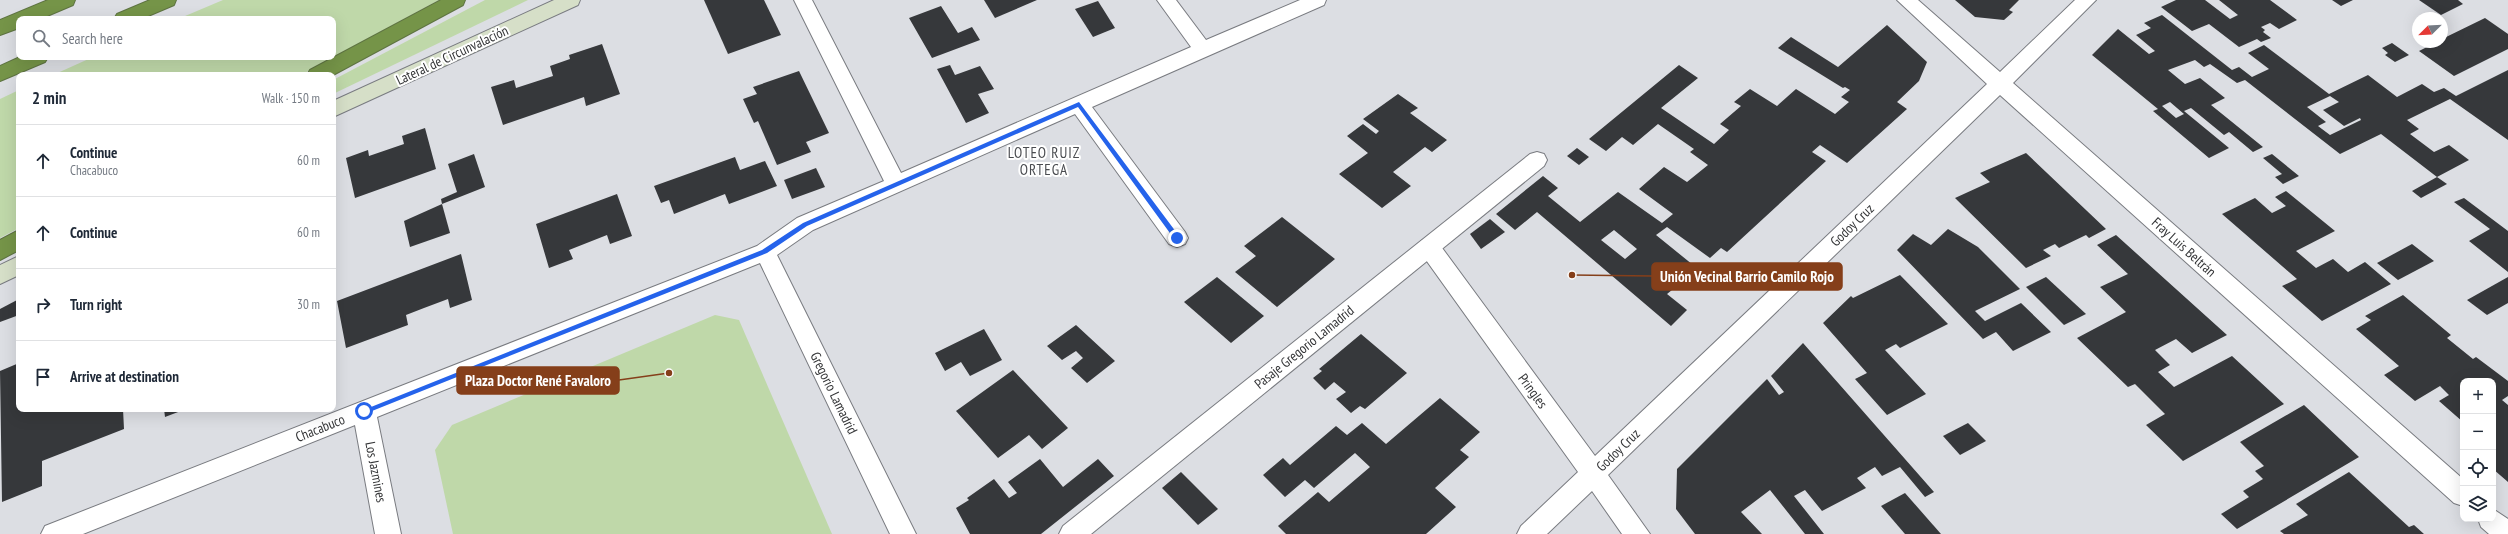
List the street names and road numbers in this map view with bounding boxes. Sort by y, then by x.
street label: Lateral de Circunvalación [393,21,511,89]
street label: Godoy Cruz [1826,200,1878,250]
street label: Fray Luis Beltrán [2148,213,2220,281]
street label: Pasaje Gregorio Lamadrid [1251,301,1357,393]
street label: Gregorio Lamadrid [806,349,862,437]
street label: Pringles [1514,370,1552,412]
street label: Chacabuco [293,410,347,446]
street label: Godoy Cruz [1592,425,1644,475]
street label: Los Jazmines [361,440,391,504]

